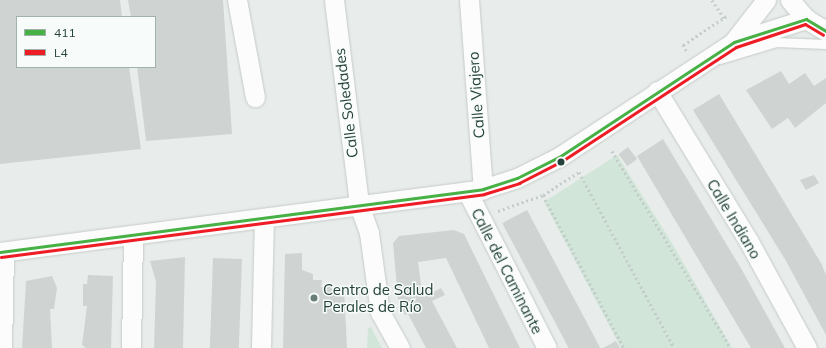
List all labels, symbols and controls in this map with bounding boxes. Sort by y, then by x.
legend [16,16,156,68]
text: 411 [54,25,76,40]
text: L4 [54,45,68,60]
street label: Calle Soledades [330,47,362,159]
street label: Calle Viajero [464,51,488,139]
unlabelled marker [556,157,566,167]
street label: Calle Indiano [703,176,765,262]
street label: Calle del Caminante [468,205,546,337]
place label: Centro de Salud Perales de Río [323,280,433,315]
marker: Centro de Salud Perales de Río [308,292,320,304]

